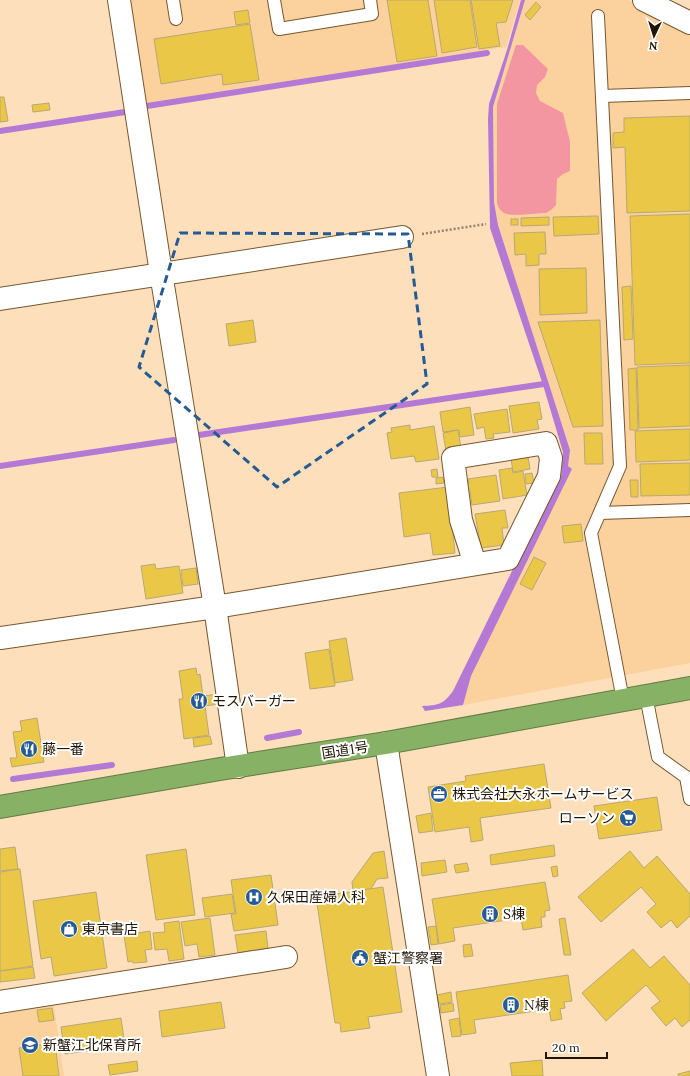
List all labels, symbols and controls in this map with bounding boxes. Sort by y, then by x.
north arrow [634,16,674,56]
text: N [648,39,658,53]
restaurant icon: モスバーガー [189,691,209,711]
place label: モスバーガー [212,692,296,710]
street label: 国道1号 [320,737,370,763]
restaurant icon: 藤一番 [19,739,39,759]
place label: 藤一番 [42,740,84,758]
office icon: 株式会社大永ホームサービス [429,784,449,804]
place label: 株式会社大永ホームサービス [452,785,634,803]
supermarket icon: ローソン [618,808,638,828]
place label: ローソン [559,809,615,827]
hospital icon: 久保田産婦人科 [244,887,264,907]
place label: 久保田産婦人科 [267,888,365,906]
building icon: S棟 [480,904,500,924]
place label: S棟 [503,905,525,923]
shop icon: 東京書店 [59,919,79,939]
place label: 東京書店 [82,920,138,938]
public building icon: 蟹江警察署 [350,948,370,968]
place label: 蟹江警察署 [373,949,443,967]
building icon: N棟 [501,995,521,1015]
place label: N棟 [524,996,549,1014]
scale bar [546,1034,607,1060]
school or university icon: 新蟹江北保育所 [20,1035,40,1055]
place label: 新蟹江北保育所 [43,1036,141,1054]
text: 20 m [552,1040,580,1055]

